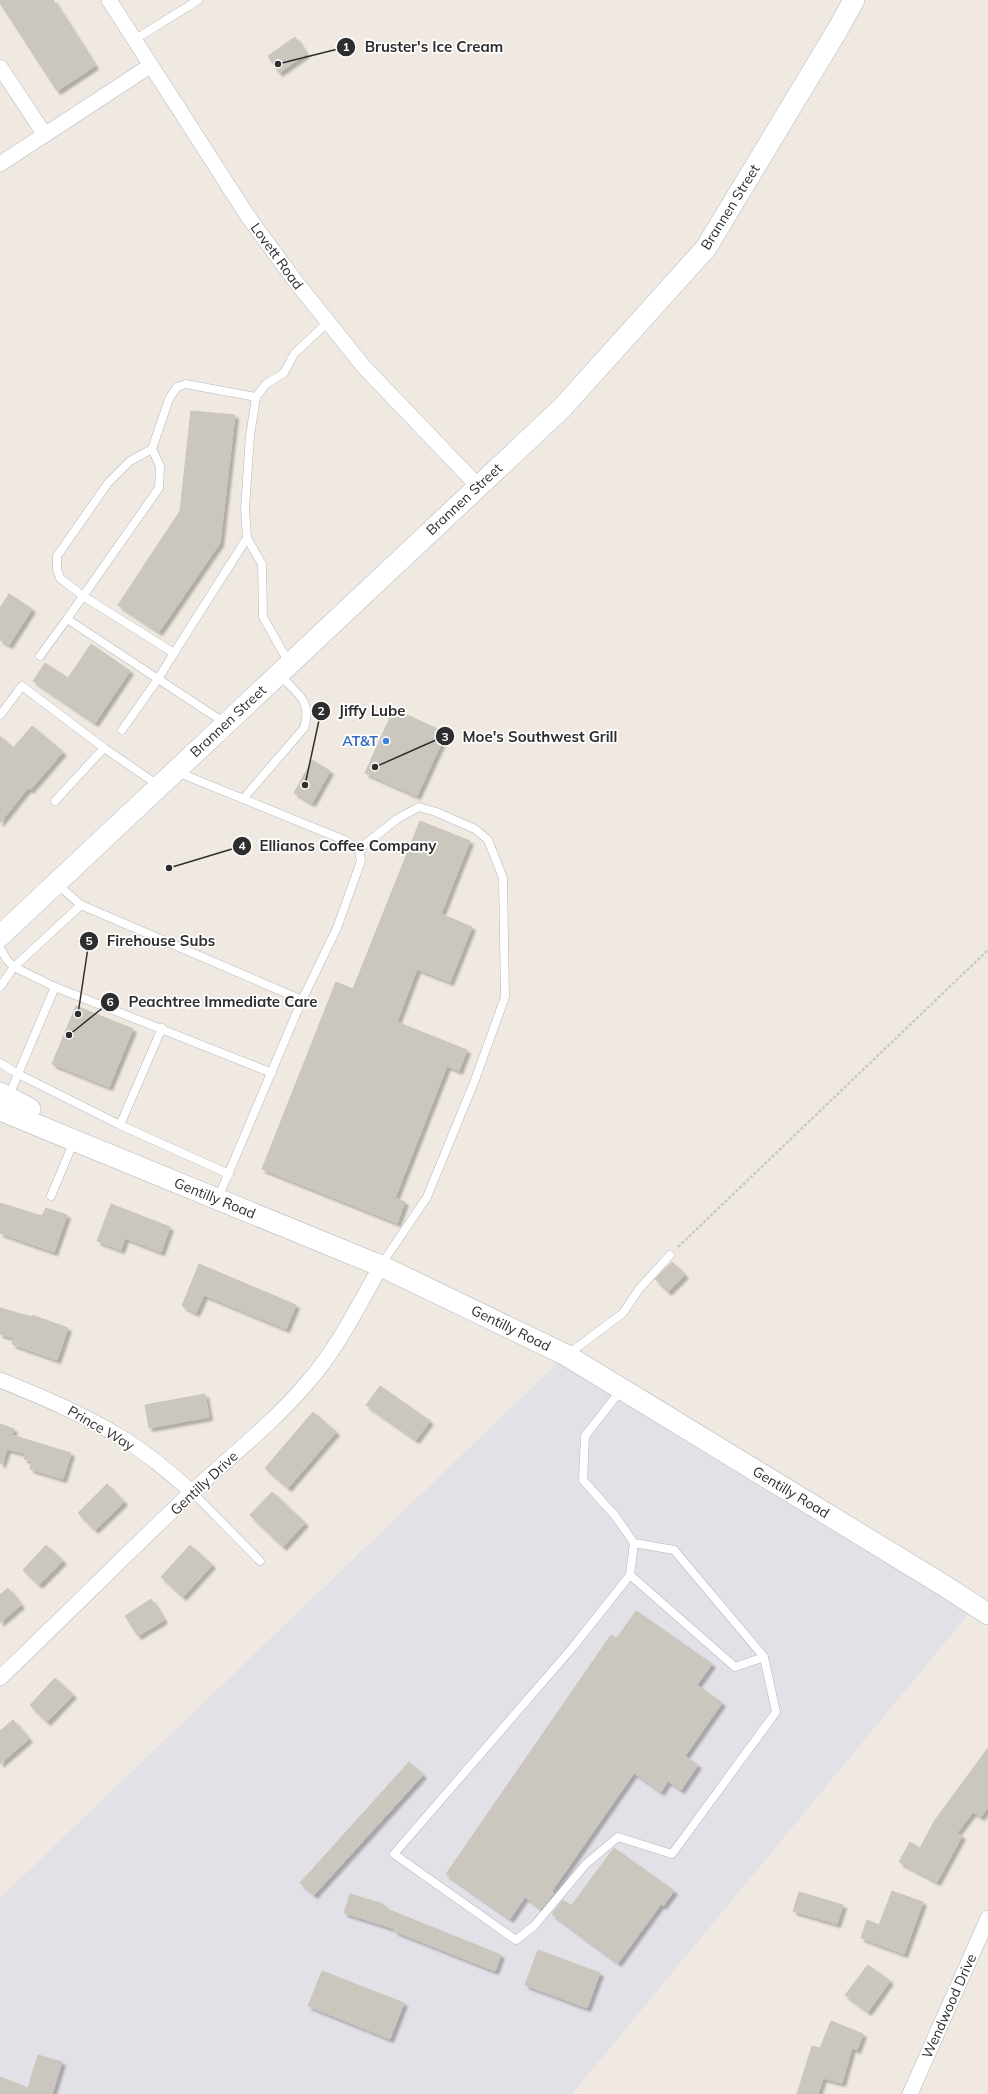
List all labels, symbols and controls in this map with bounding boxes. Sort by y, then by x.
callout: Bruster's Ice Cream [336,33,511,60]
text: Bruster's Ice Cream [365,37,503,56]
text: 1 [342,39,350,54]
street label: Brannen Street [697,161,764,253]
street label: Lovett Road [247,219,307,293]
street label: Brannen Street [422,459,506,539]
street label: Brannen Street [186,681,270,761]
callout: Jiffy Lube [311,697,413,724]
text: Jiffy Lube [339,701,405,720]
text: 2 [317,703,325,718]
callout: Moe's Southwest Grill [435,723,626,750]
text: Moe's Southwest Grill [463,727,617,746]
text: 3 [441,729,449,744]
place label: AT&T [342,732,378,750]
marker: AT&T [381,736,391,746]
callout: Ellianos Coffee Company [232,832,445,859]
text: Ellianos Coffee Company [260,836,437,855]
text: 4 [238,838,246,853]
callout: Firehouse Subs [79,927,223,954]
text: Firehouse Subs [107,931,215,950]
text: 5 [85,933,93,948]
callout: Peachtree Immediate Care [100,988,325,1015]
text: Peachtree Immediate Care [129,992,317,1011]
text: 6 [106,994,114,1009]
street label: Gentilly Road [172,1173,258,1223]
street label: Gentilly Road [468,1301,554,1355]
street label: Prince Way [64,1402,138,1455]
street label: Gentilly Drive [166,1447,242,1519]
street label: Gentilly Road [749,1462,833,1522]
street label: Wendwood Drive [918,1951,980,2061]

